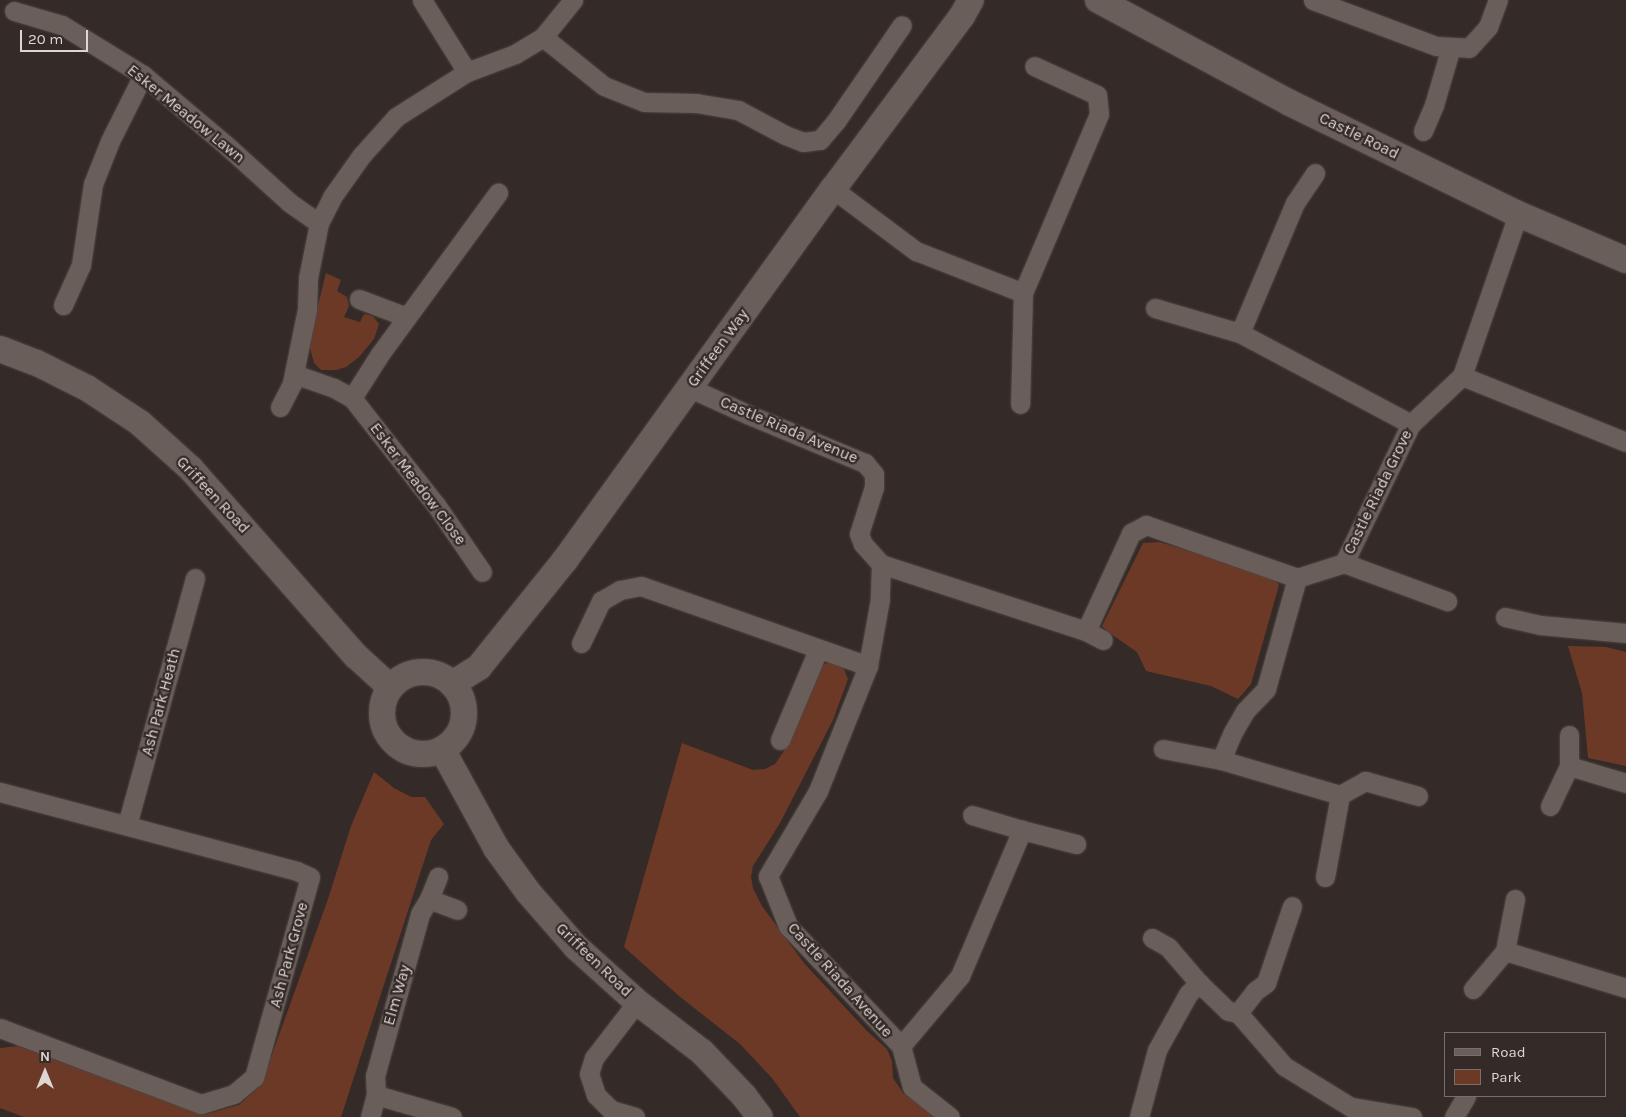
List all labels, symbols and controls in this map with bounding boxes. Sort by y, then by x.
scale bar [22,20,90,52]
text: 20 m [28,30,63,48]
street label: Esker Meadow Lawn [123,61,249,167]
street label: Castle Road [1316,108,1402,164]
street label: Griffeen Way [683,305,753,391]
street label: Castle Riada Avenue [717,392,861,468]
street label: Esker Meadow Close [366,419,470,549]
street label: Castle Riada Grove [1340,427,1416,557]
street label: Griffeen Road [172,452,254,538]
street label: Ash Park Heath [137,646,185,758]
street label: Ash Park Grove [266,900,312,1010]
street label: Griffeen Road [552,919,636,1001]
street label: Castle Riada Avenue [783,919,897,1041]
street label: Elm Way [379,962,415,1028]
legend [1444,1032,1606,1097]
text: Road [1491,1043,1526,1061]
north arrow [20,1047,70,1097]
text: N [40,1048,50,1065]
text: Park [1491,1068,1521,1086]

